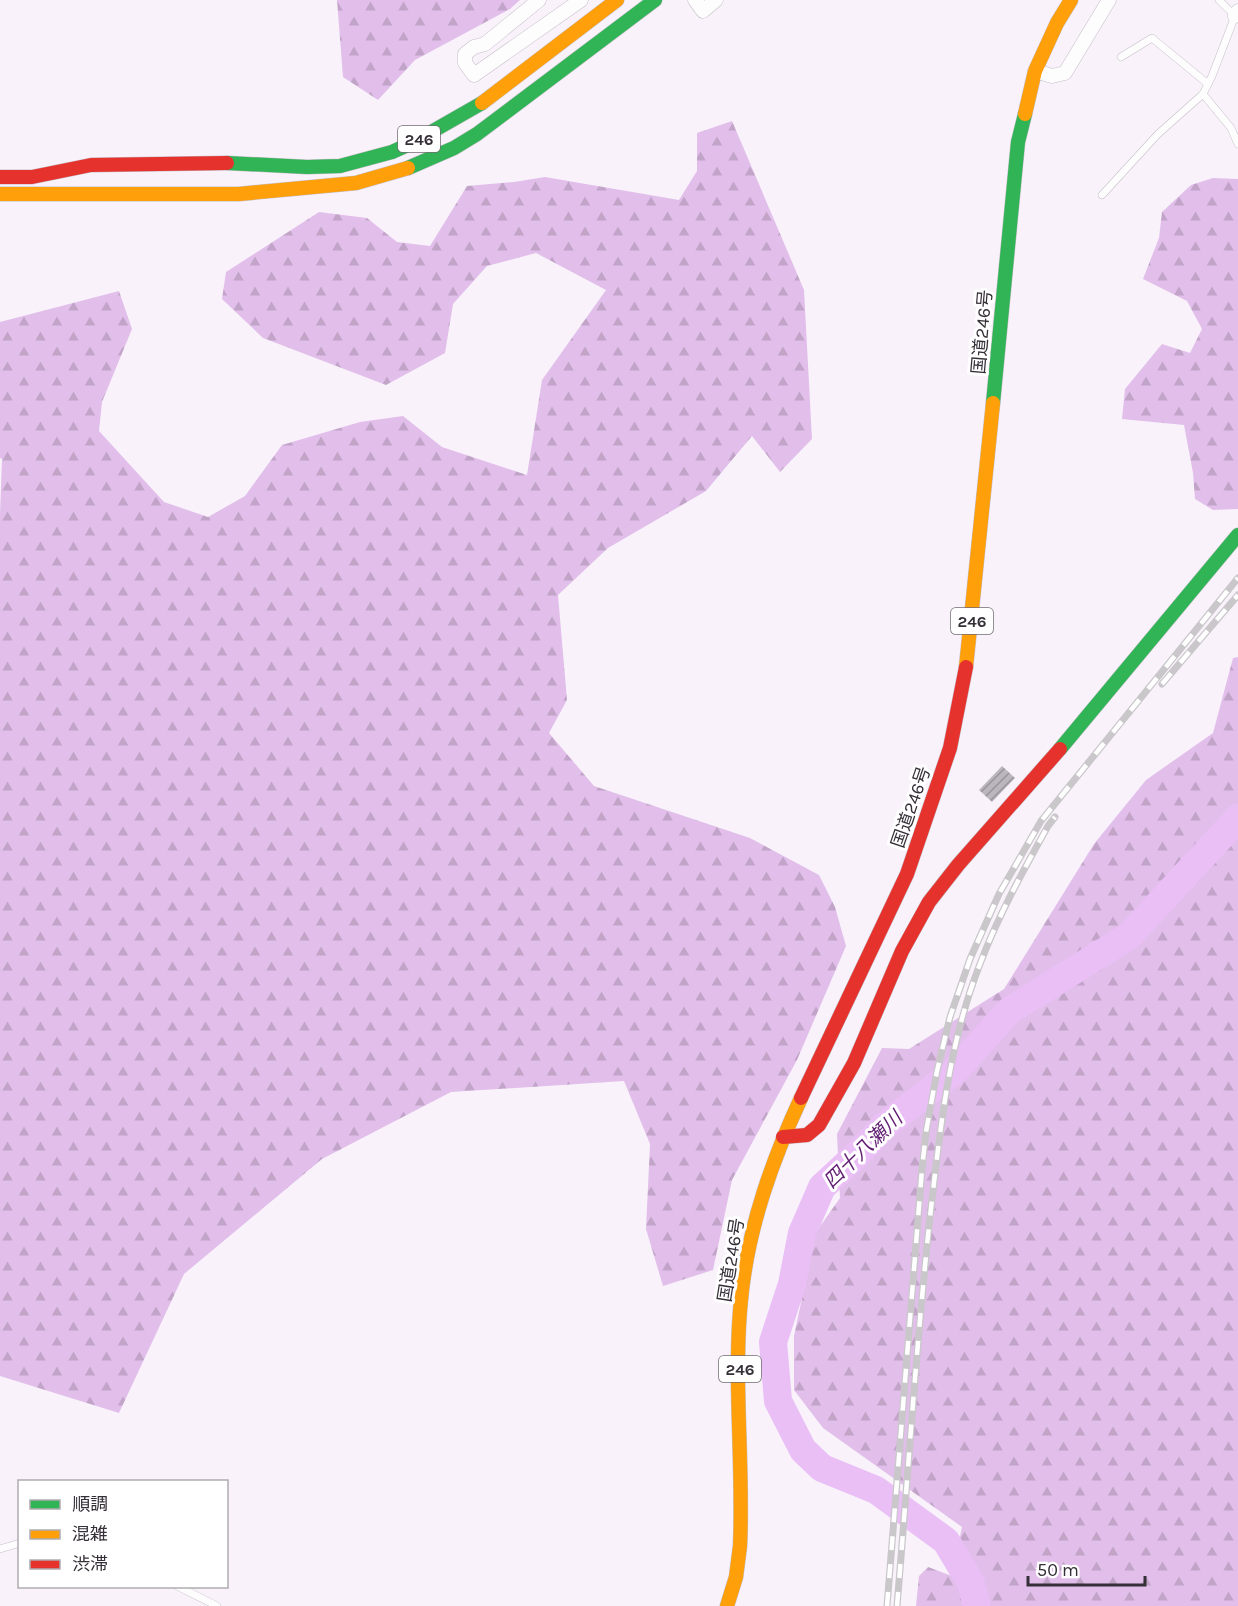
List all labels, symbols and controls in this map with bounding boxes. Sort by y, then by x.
road number: 246 [398,126,440,152]
street label: 国道246号 [967,289,997,375]
road number: 246 [951,608,993,634]
street label: 国道246号 [887,763,935,851]
water label: 四十八瀬川 [819,1106,908,1193]
street label: 国道246号 [714,1216,748,1304]
road number: 246 [719,1356,761,1382]
legend [18,1480,228,1588]
text: 順調 [72,1493,108,1515]
text: 混雑 [72,1523,108,1545]
scale bar [1028,1549,1145,1587]
text: 渋滞 [72,1553,108,1575]
text: 50 m [1037,1559,1079,1581]

